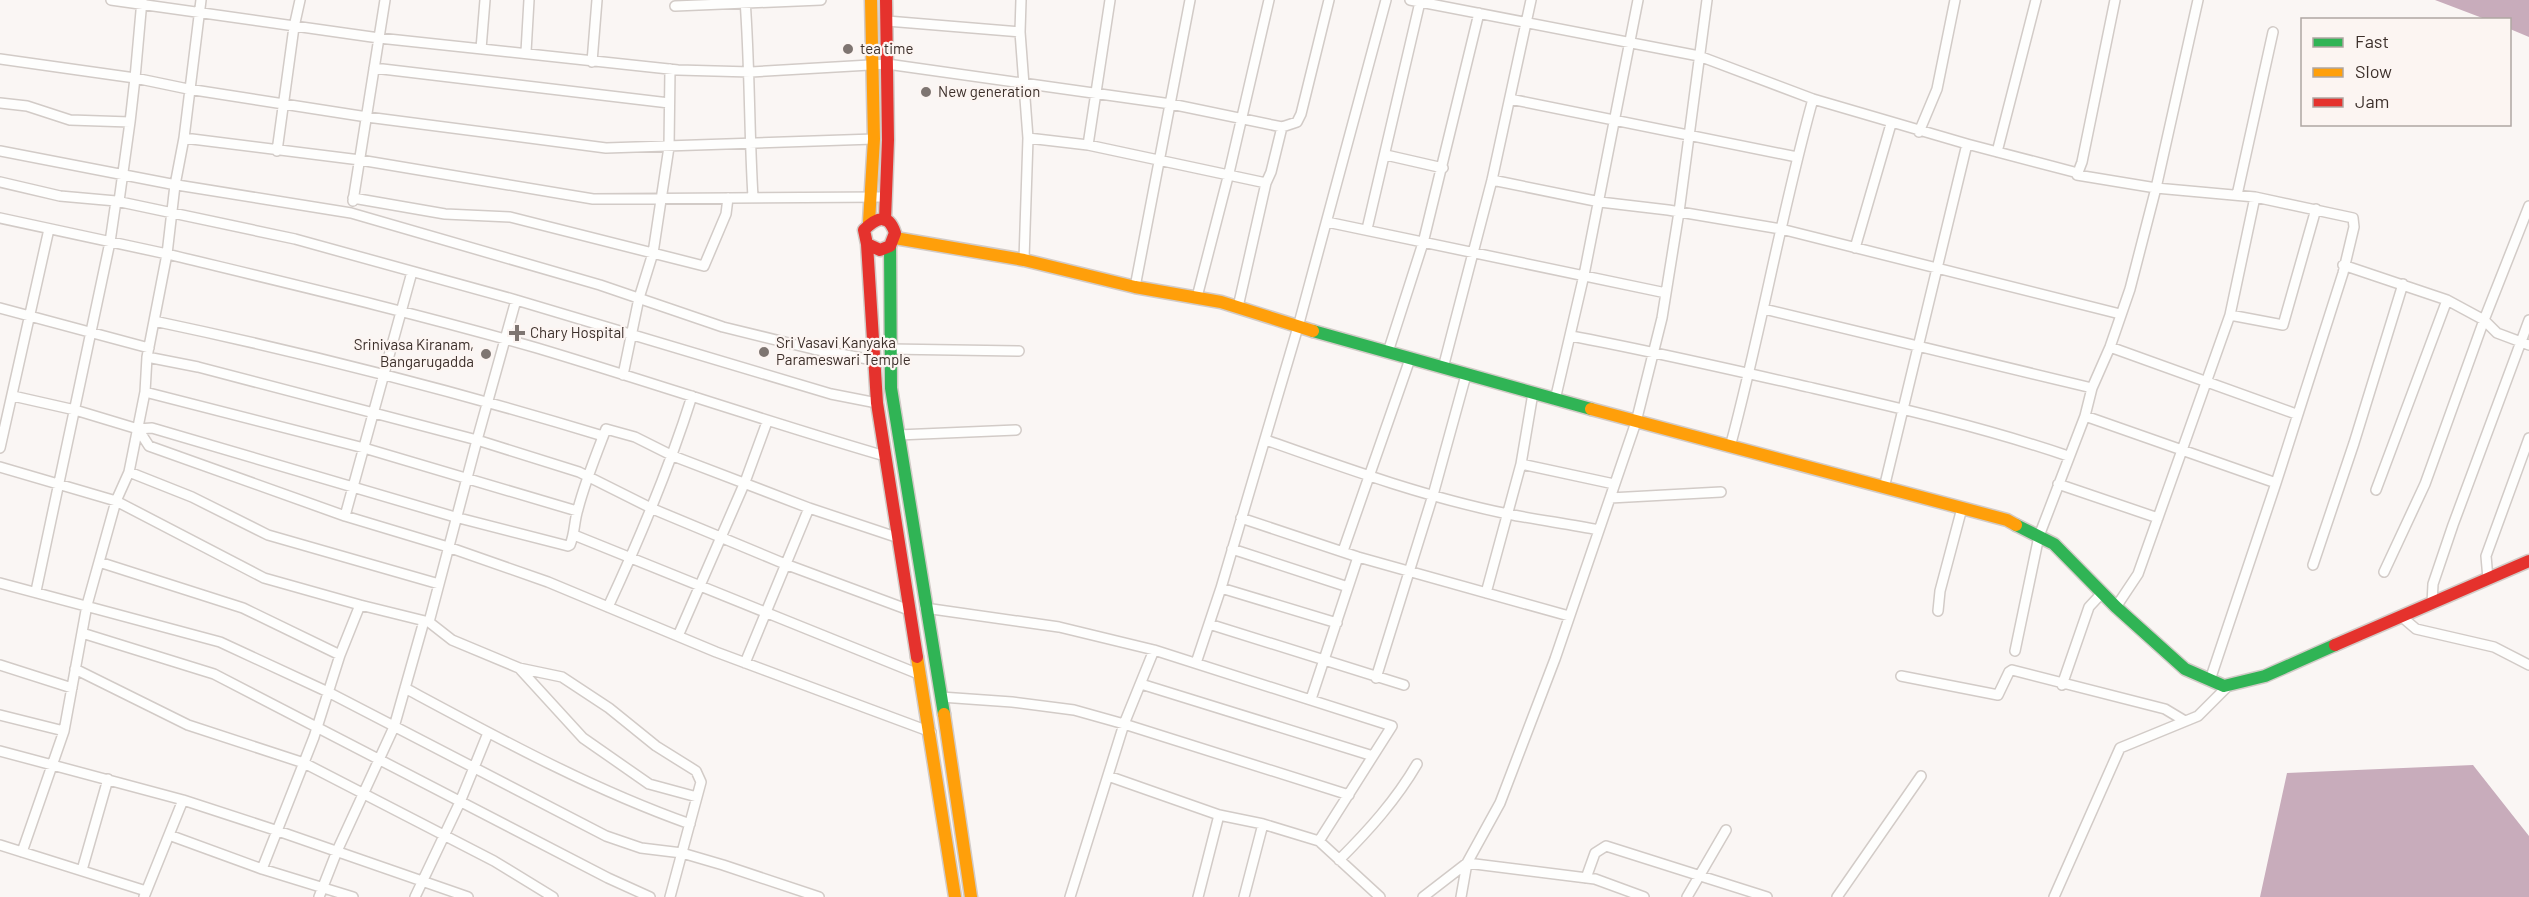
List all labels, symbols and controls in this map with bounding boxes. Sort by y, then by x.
legend [2301,18,2511,126]
text: Fast [2355,30,2389,52]
place label: tea time [860,39,913,57]
marker: tea time [841,42,855,56]
text: Slow [2355,60,2392,82]
place label: New generation [938,82,1040,100]
marker: New generation [919,85,933,99]
text: Jam [2355,90,2389,112]
place label: Chary Hospital [530,323,625,341]
marker: Chary Hospital [508,324,526,342]
place label: Sri Vasavi Kanyaka Parameswari Temple [776,333,911,368]
place label: Srinivasa Kiranam, Bangarugadda [354,335,474,370]
marker: Sri Vasavi Kanyaka Parameswari Temple [757,345,771,359]
marker: Srinivasa Kiranam, Bangarugadda [479,347,493,361]

